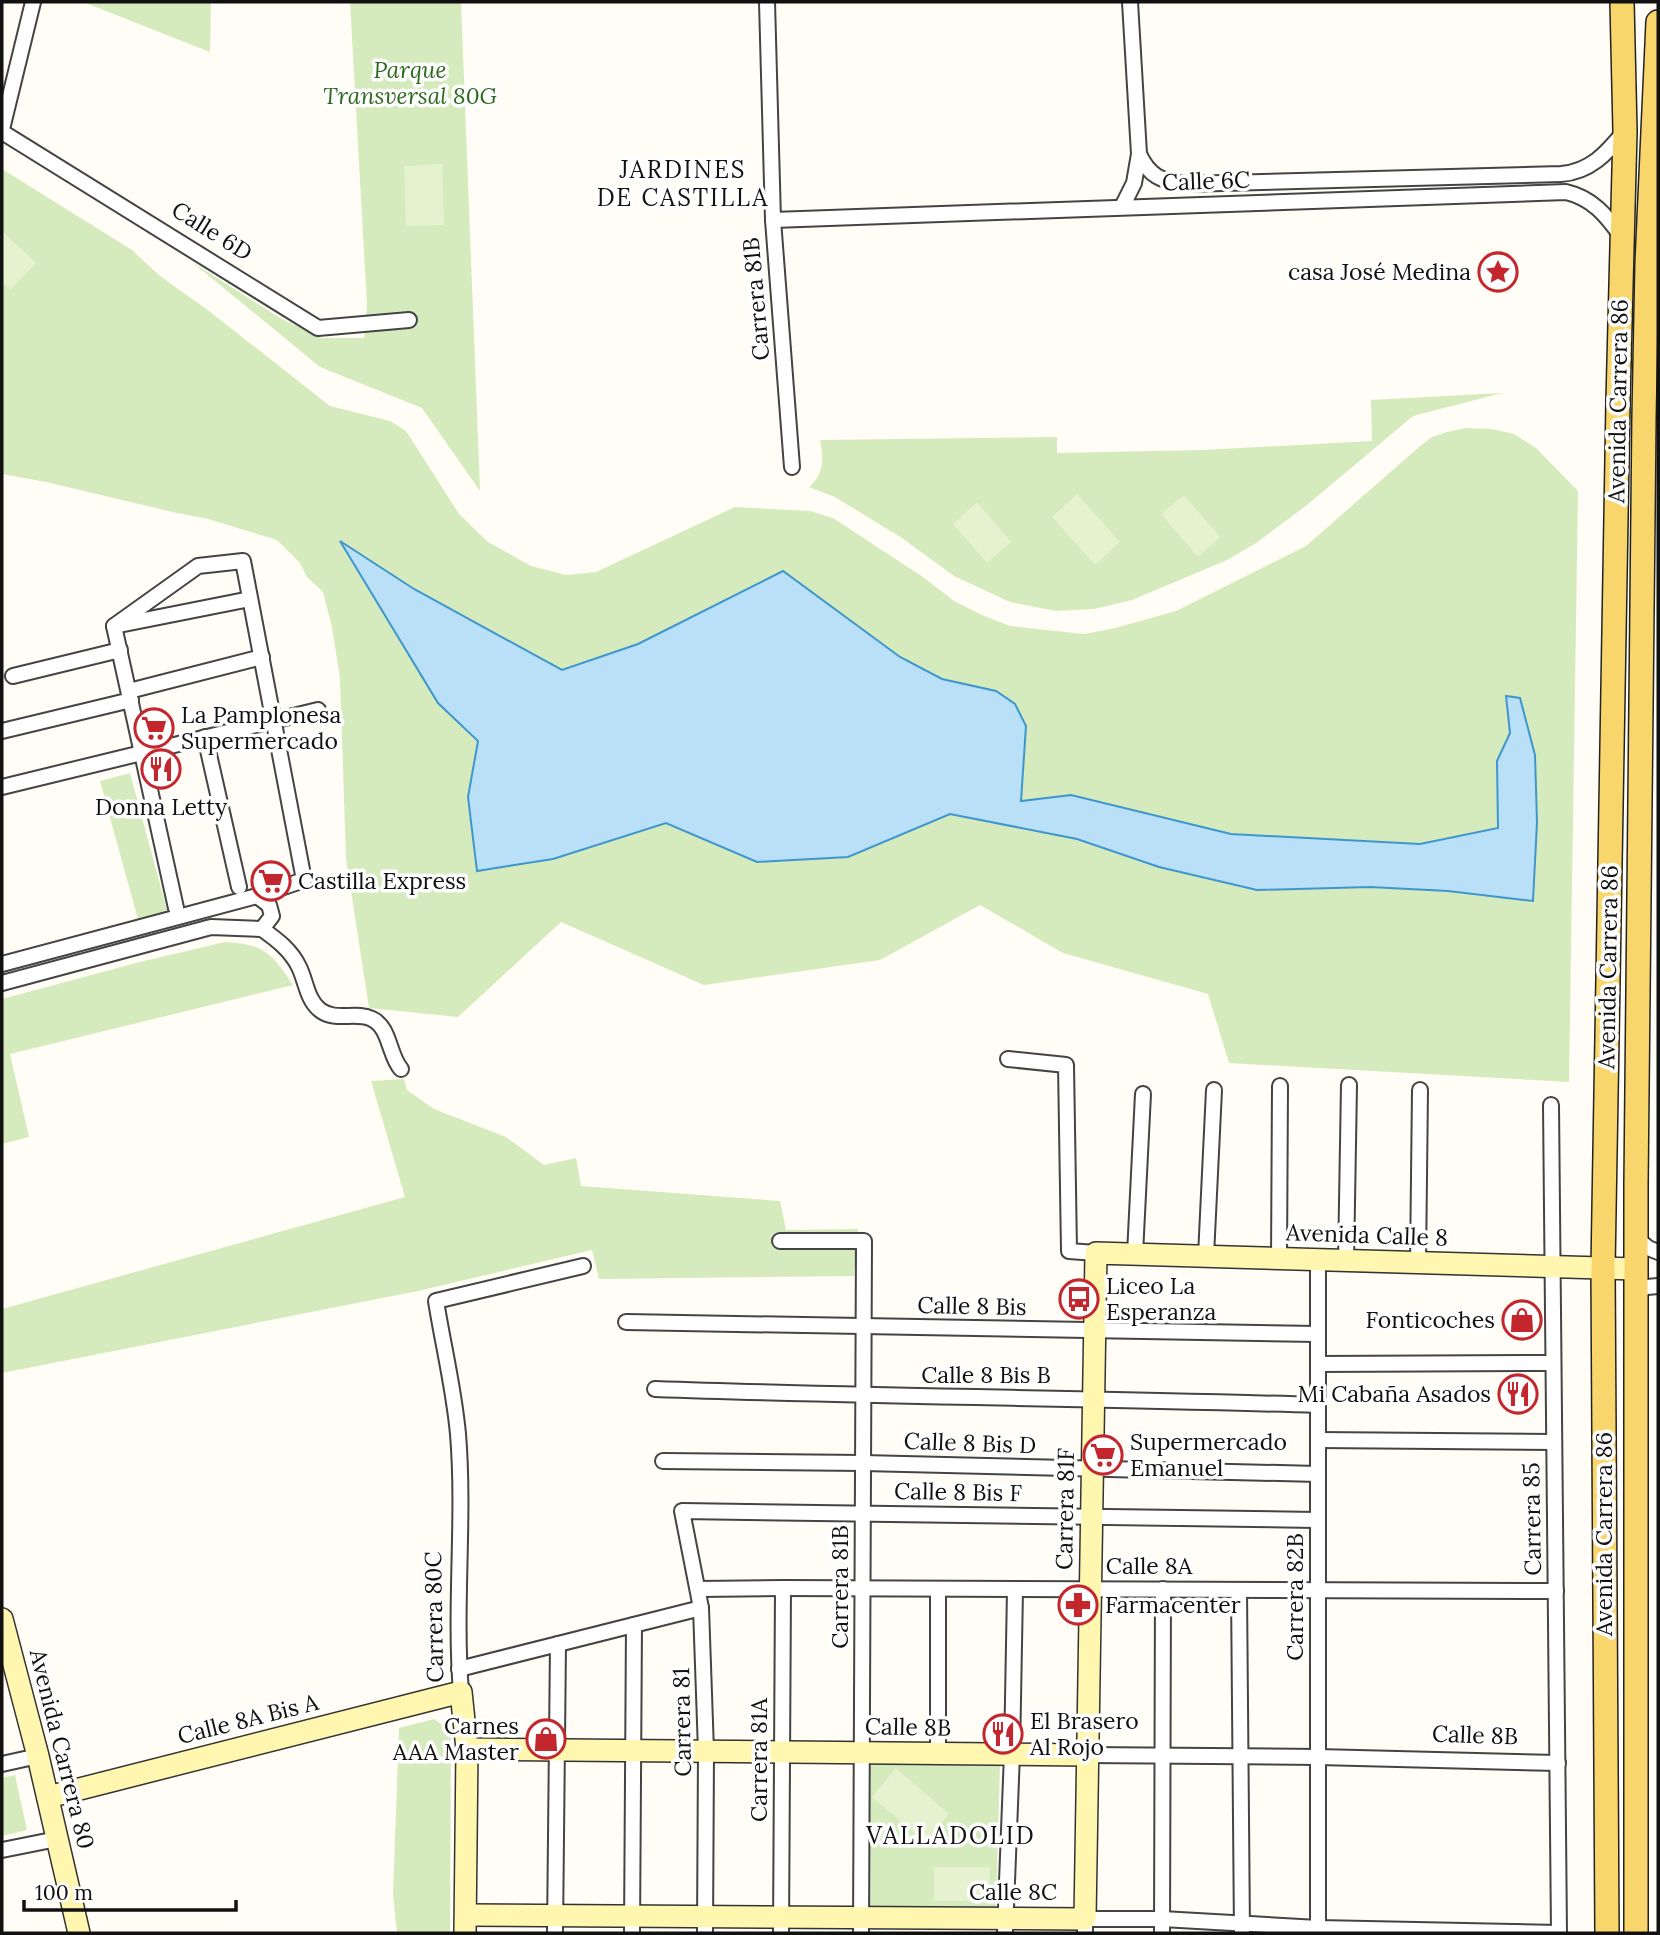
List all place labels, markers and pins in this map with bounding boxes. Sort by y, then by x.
place icon: casa José Medina [1477,251,1519,293]
place label: casa José Medina [1288,257,1471,286]
place label: La Pamplonesa Supermercado [181,700,341,755]
supermarket icon: La Pamplonesa Supermercado [133,707,175,749]
restaurant icon: Donna Letty [140,748,182,790]
place label: Donna Letty [95,792,228,821]
supermarket icon: Castilla Express [250,860,292,902]
place label: Castilla Express [298,866,466,895]
place label: Liceo La Esperanza [1106,1271,1217,1326]
bus stop icon: Liceo La Esperanza [1058,1278,1100,1320]
shop icon: Fonticoches [1501,1299,1543,1341]
place label: Fonticoches [1365,1305,1495,1334]
restaurant icon: Mi Cabaña Asados [1497,1373,1539,1415]
place label: Mi Cabaña Asados [1298,1379,1491,1408]
place label: Supermercado Emanuel [1130,1427,1287,1482]
supermarket icon: Supermercado Emanuel [1082,1434,1124,1476]
pharmacy icon: Farmacenter [1057,1584,1099,1626]
place label: Farmacenter [1105,1590,1241,1619]
place label: El Brasero Al Rojo [1029,1706,1139,1761]
place label: Carnes AAA Master [392,1711,519,1766]
restaurant icon: El Brasero Al Rojo [982,1713,1024,1755]
shop icon: Carnes AAA Master [525,1718,567,1760]

